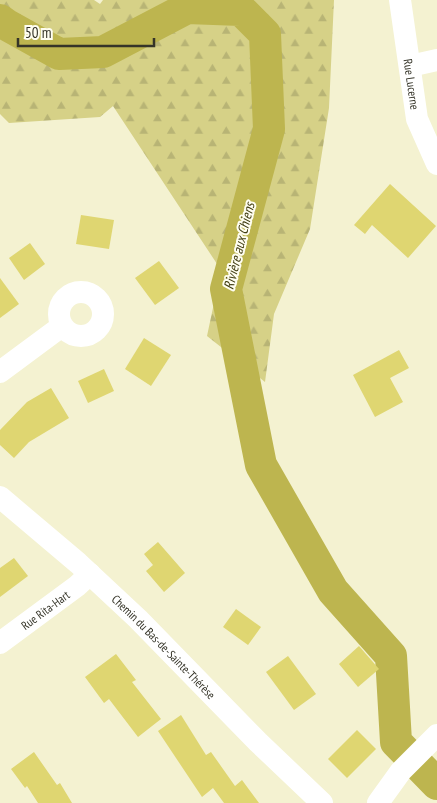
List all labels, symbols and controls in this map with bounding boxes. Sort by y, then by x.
scale bar [18,15,154,47]
text: 50 m [25,23,51,42]
street label: Rue Lucerne [401,58,423,111]
water label: Rivière aux Chiens [220,199,259,291]
street label: Rue Rita-Hart [18,586,73,633]
street label: Chemin du Bas-de-Sainte-Thérèse [109,591,219,702]

